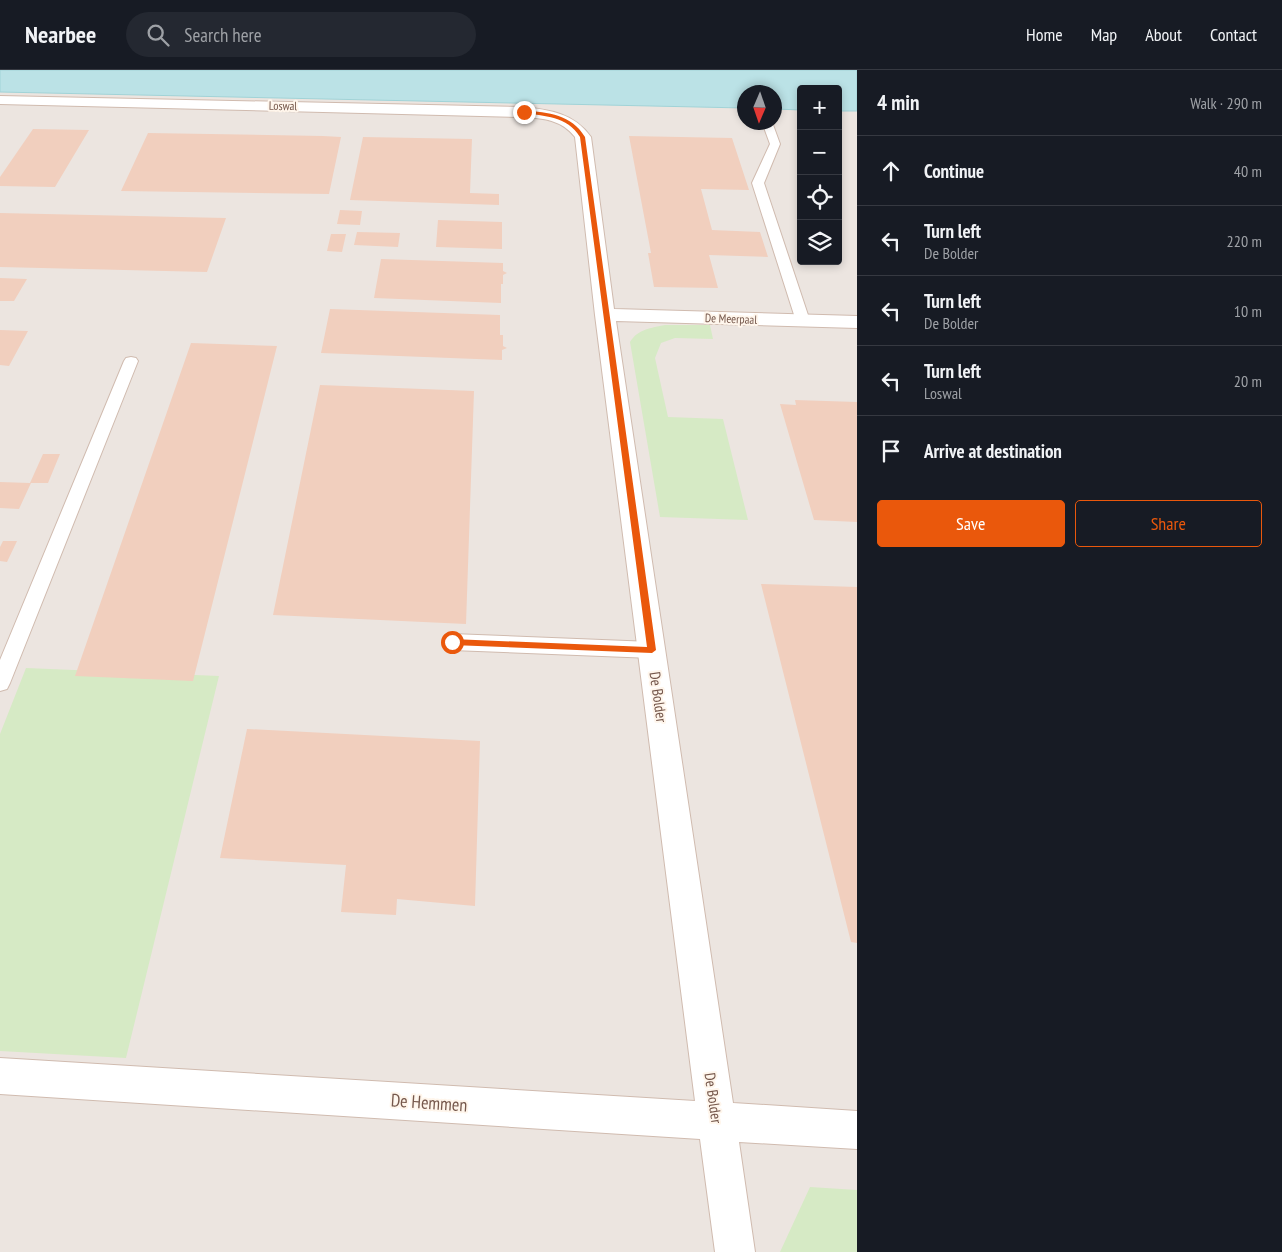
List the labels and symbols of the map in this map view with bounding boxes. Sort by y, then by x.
north arrow [737,85,782,130]
street label: Loswal [269,98,298,113]
route end [513,101,536,124]
street label: De Meerpaal [705,310,758,327]
route start [441,631,464,654]
street label: De Bolder [646,670,672,724]
street label: De Bolder [701,1071,727,1125]
street label: De Hemmen [390,1088,468,1117]

